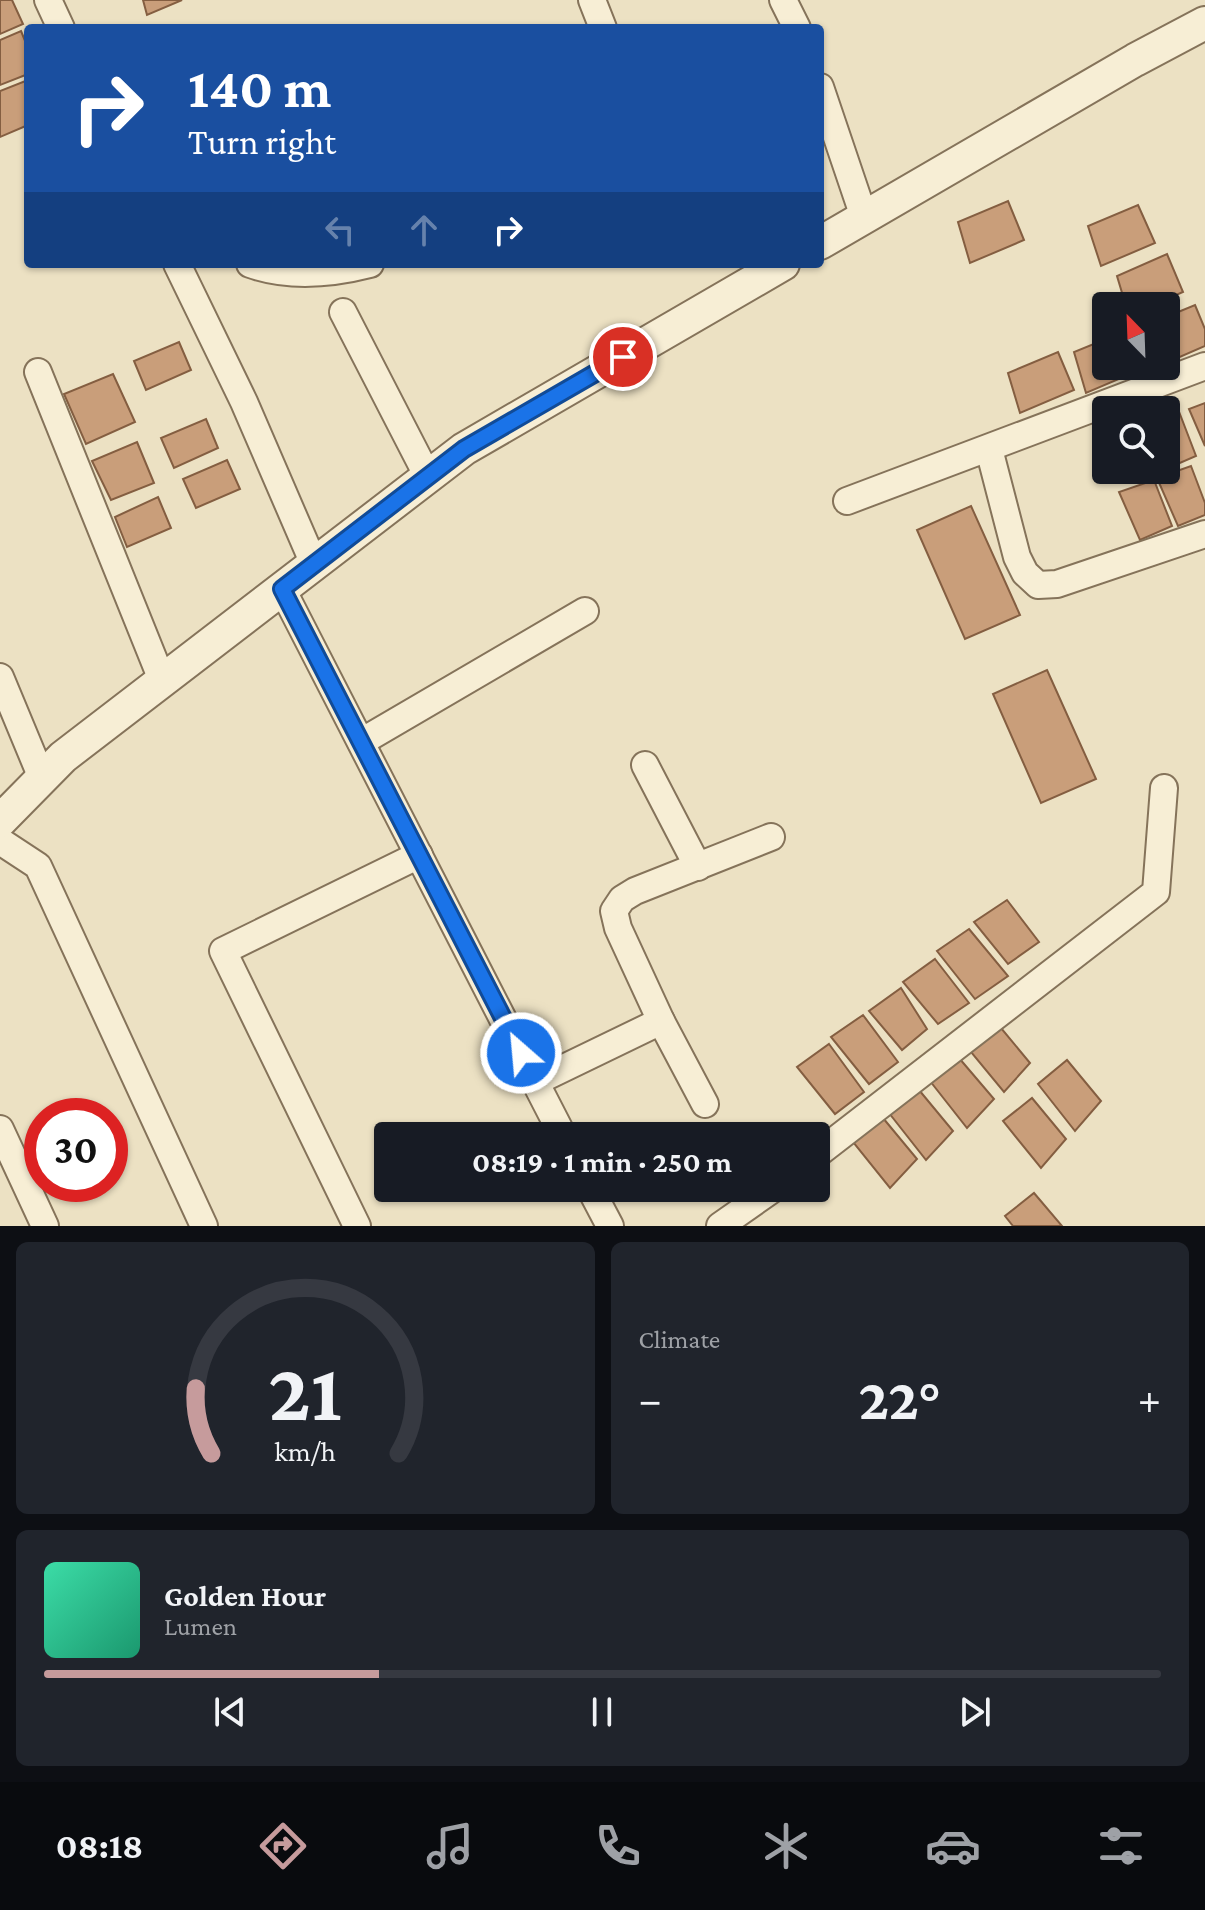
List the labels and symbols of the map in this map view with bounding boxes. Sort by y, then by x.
north arrow [1092,292,1180,380]
pin [589,323,657,391]
position arrow [479,1011,563,1095]
speed limit sign: 30 [24,1098,128,1202]

